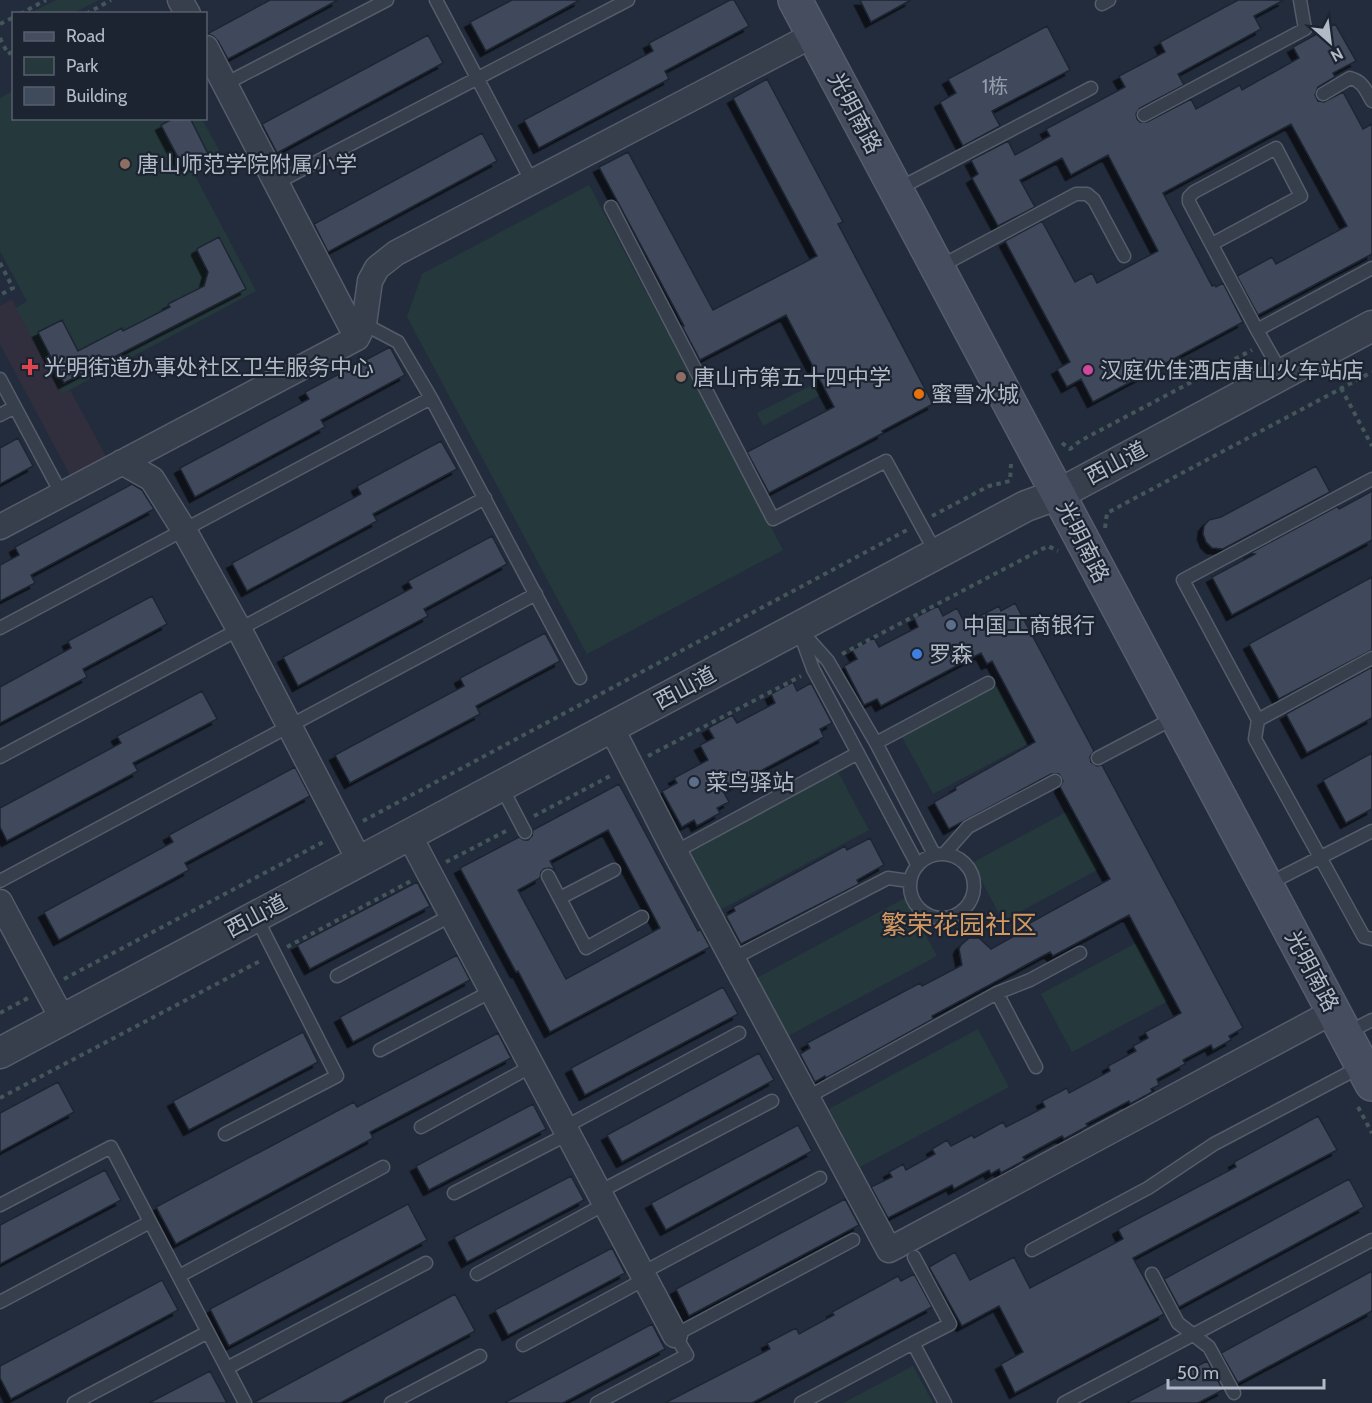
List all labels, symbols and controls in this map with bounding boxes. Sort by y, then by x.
legend [12,12,207,120]
north arrow [1300,12,1360,72]
text: Road [66,25,105,47]
text: N [1327,44,1346,66]
text: Park [66,55,99,77]
street label: 光明南路 [822,68,888,158]
house number: 1栋 [982,74,1008,98]
text: Building [66,85,128,107]
place label: 唐山师范学院附属小学 [137,151,357,178]
marker: 唐山师范学院附属小学 [118,157,132,171]
place label: 光明街道办事处社区卫生服务中心 [44,354,374,381]
place label: 汉庭优佳酒店唐山火车站店 [1100,357,1364,384]
marker: 光明街道办事处社区卫生服务中心 [21,358,39,376]
marker: 汉庭优佳酒店唐山火车站店 [1081,363,1095,377]
place label: 唐山市第五十四中学 [693,364,891,391]
marker: 唐山市第五十四中学 [674,370,688,384]
place label: 蜜雪冰城 [931,381,1019,408]
marker: 蜜雪冰城 [912,387,926,401]
street label: 西山道 [1081,436,1151,490]
street label: 光明南路 [1051,497,1115,587]
place label: 中国工商银行 [963,612,1095,639]
marker: 中国工商银行 [944,618,958,632]
place label: 罗森 [929,641,973,668]
marker: 罗森 [910,647,924,661]
street label: 西山道 [650,661,720,715]
place label: 菜鸟驿站 [706,769,794,796]
marker: 菜鸟驿站 [687,775,701,789]
street label: 西山道 [221,889,291,943]
district label: 繁荣花园社区 [881,909,1037,941]
street label: 光明南路 [1279,926,1345,1016]
scale bar [1168,1352,1324,1390]
text: 50 m [1177,1362,1219,1384]

